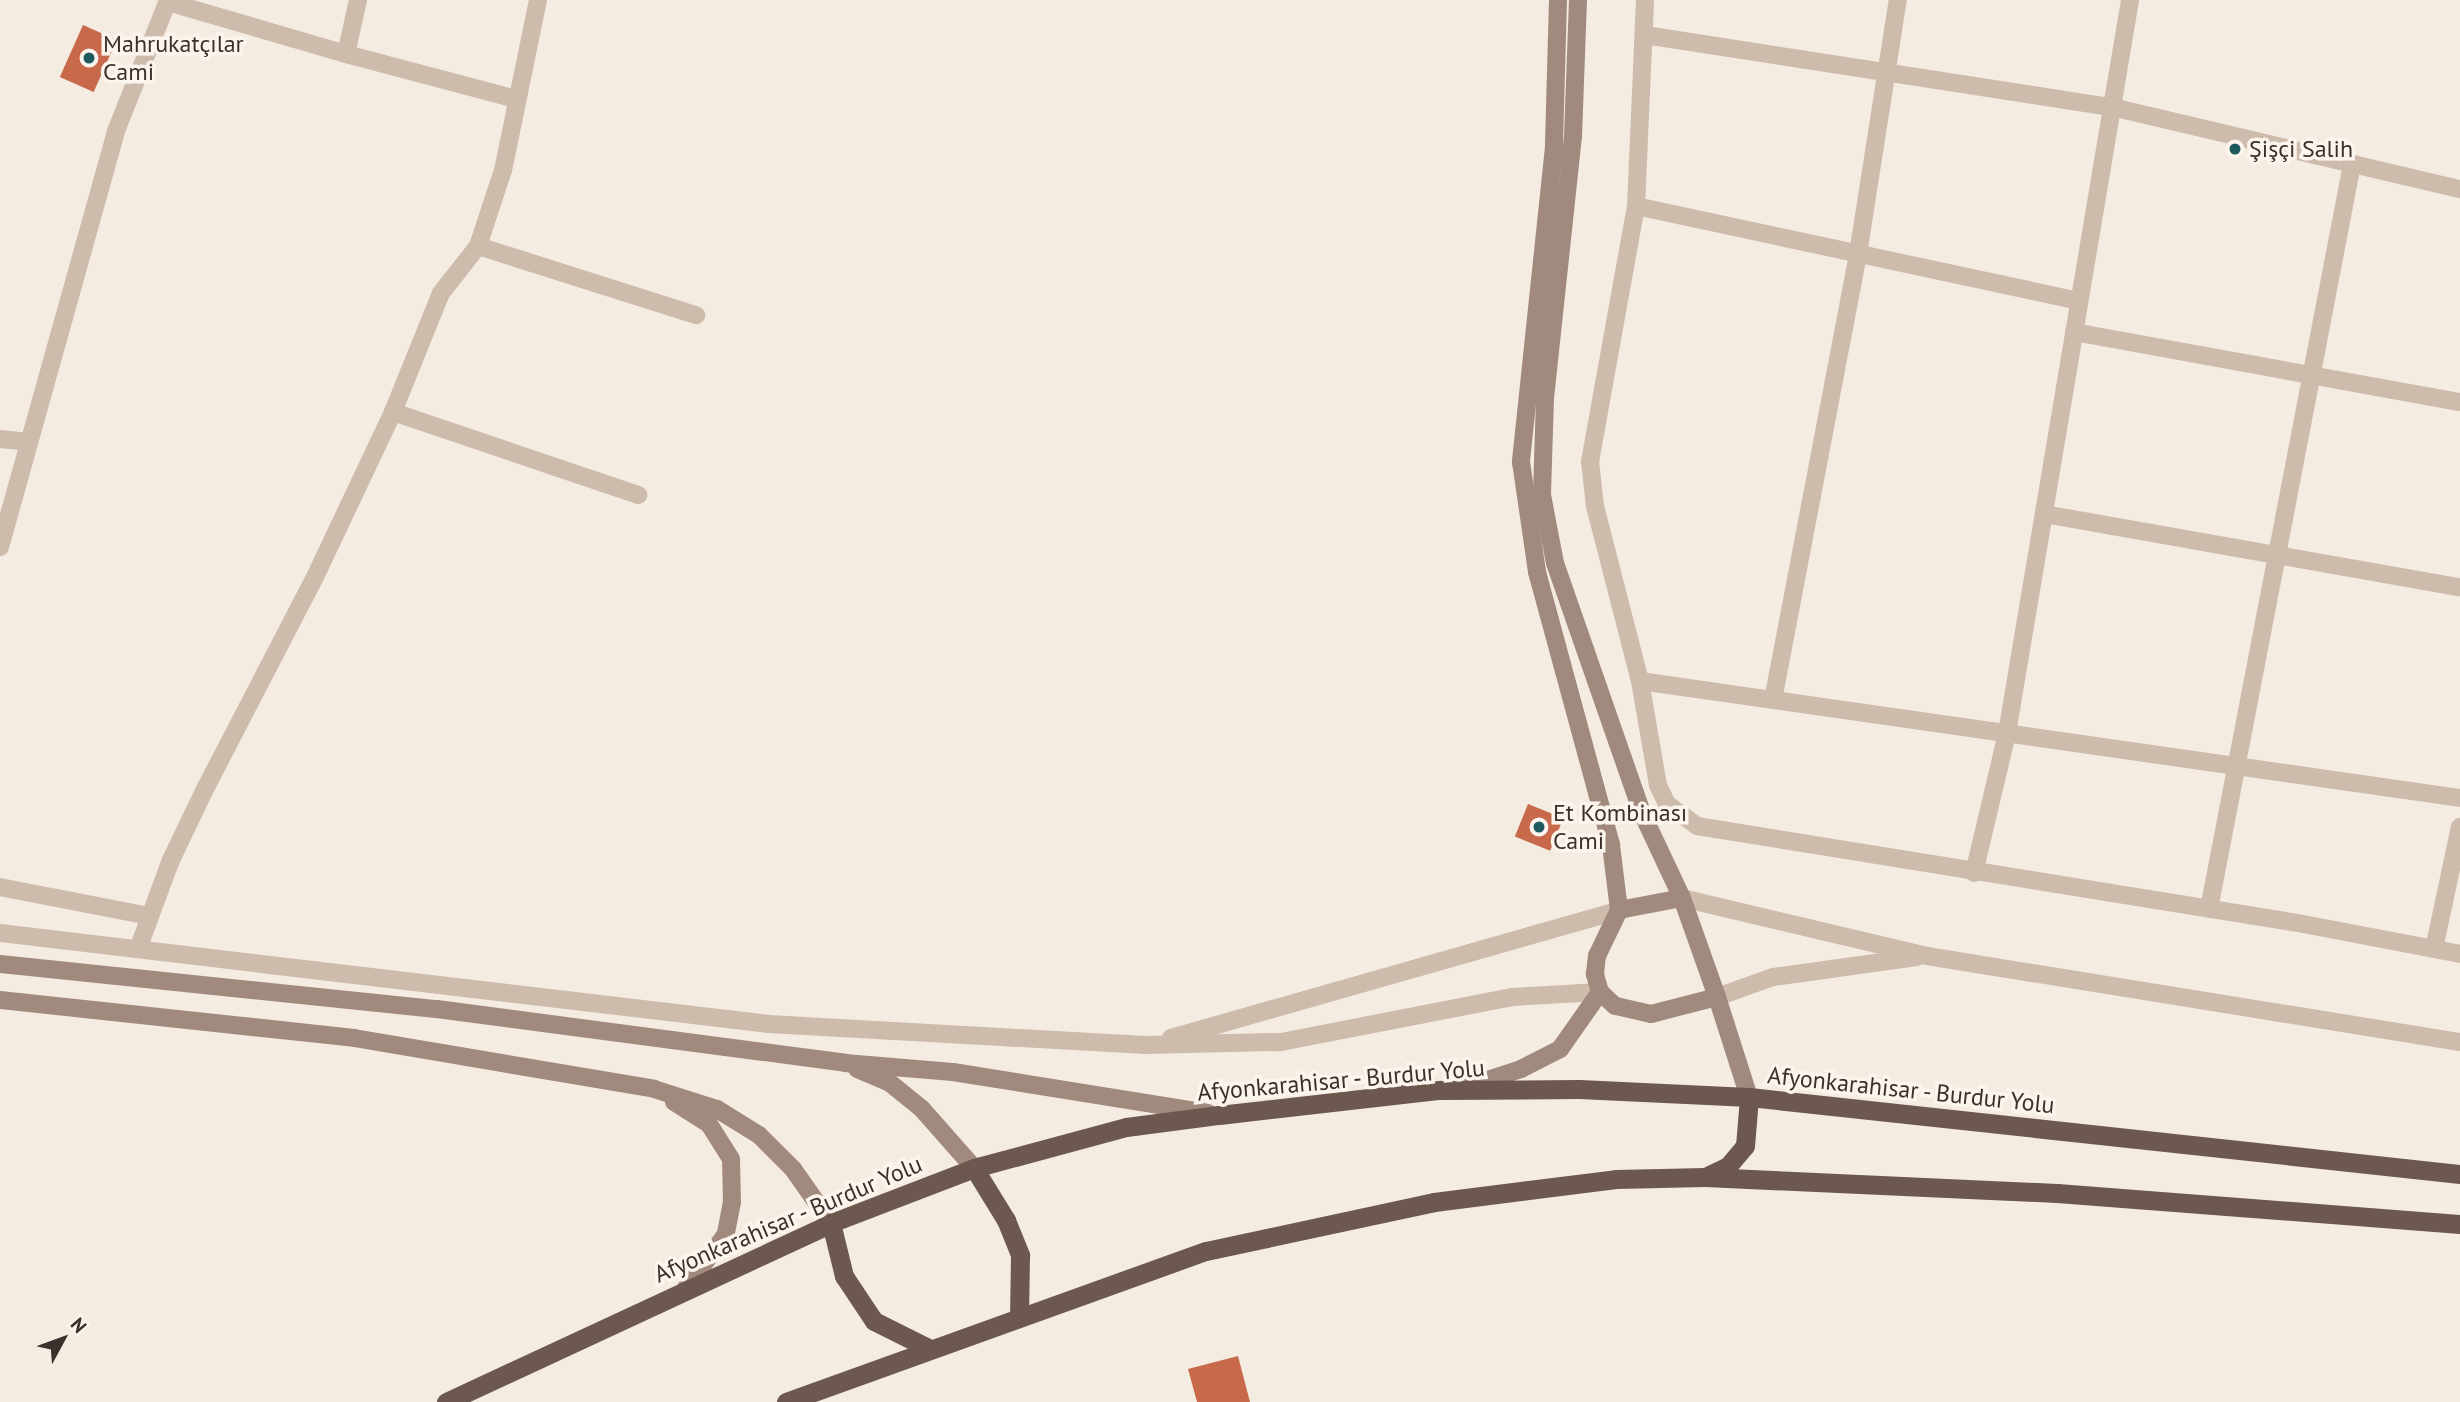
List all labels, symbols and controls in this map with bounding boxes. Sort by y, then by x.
place label: Mahrukatçılar Cami [103,30,244,86]
marker: Mahrukatçılar Cami [81,50,97,66]
place label: Şişçi Salih [2249,135,2353,163]
marker: Şişçi Salih [2227,141,2243,157]
place label: Et Kombinası Cami [1553,799,1687,855]
marker: Et Kombinası Cami [1531,819,1547,835]
street label: Afyonkarahisar - Burdur Yolu [1194,1053,1488,1107]
street label: Afyonkarahisar - Burdur Yolu [1764,1060,2058,1120]
street label: Afyonkarahisar - Burdur Yolu [648,1149,928,1289]
north arrow [28,1304,98,1374]
text: N [66,1313,92,1338]

